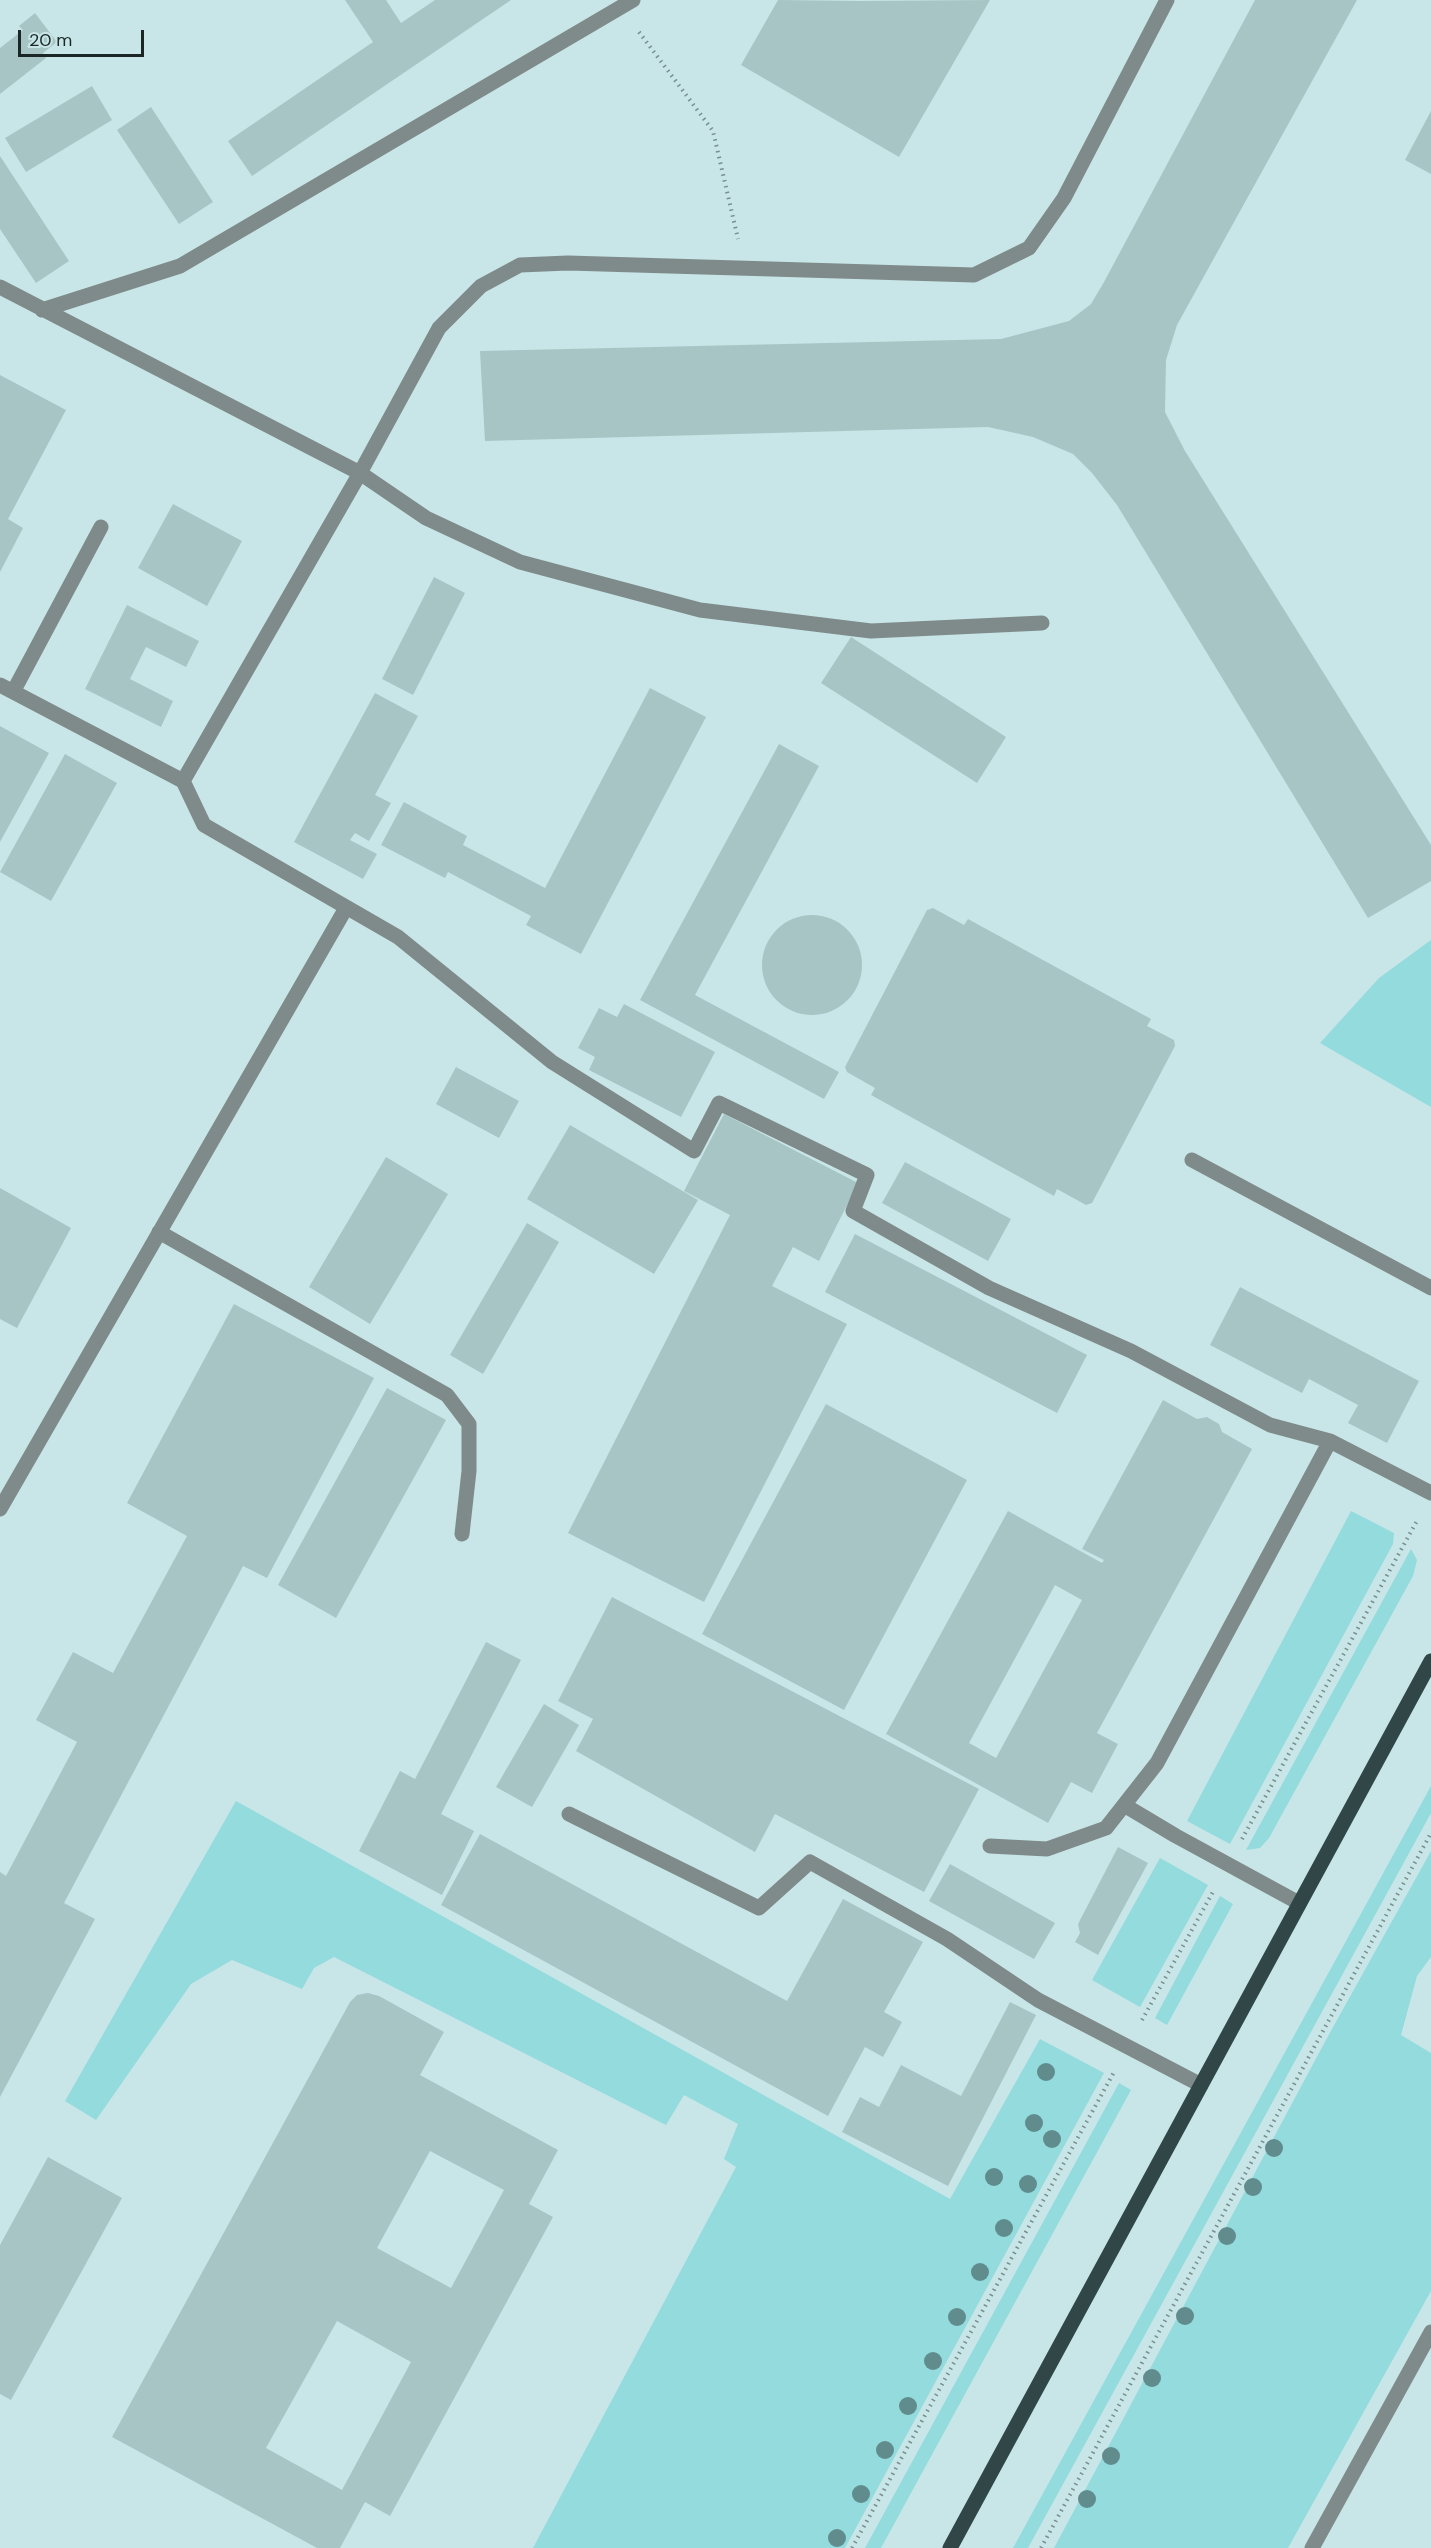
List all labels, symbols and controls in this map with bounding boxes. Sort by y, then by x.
scale bar [21,18,147,56]
text: 20 m [29,28,72,52]

